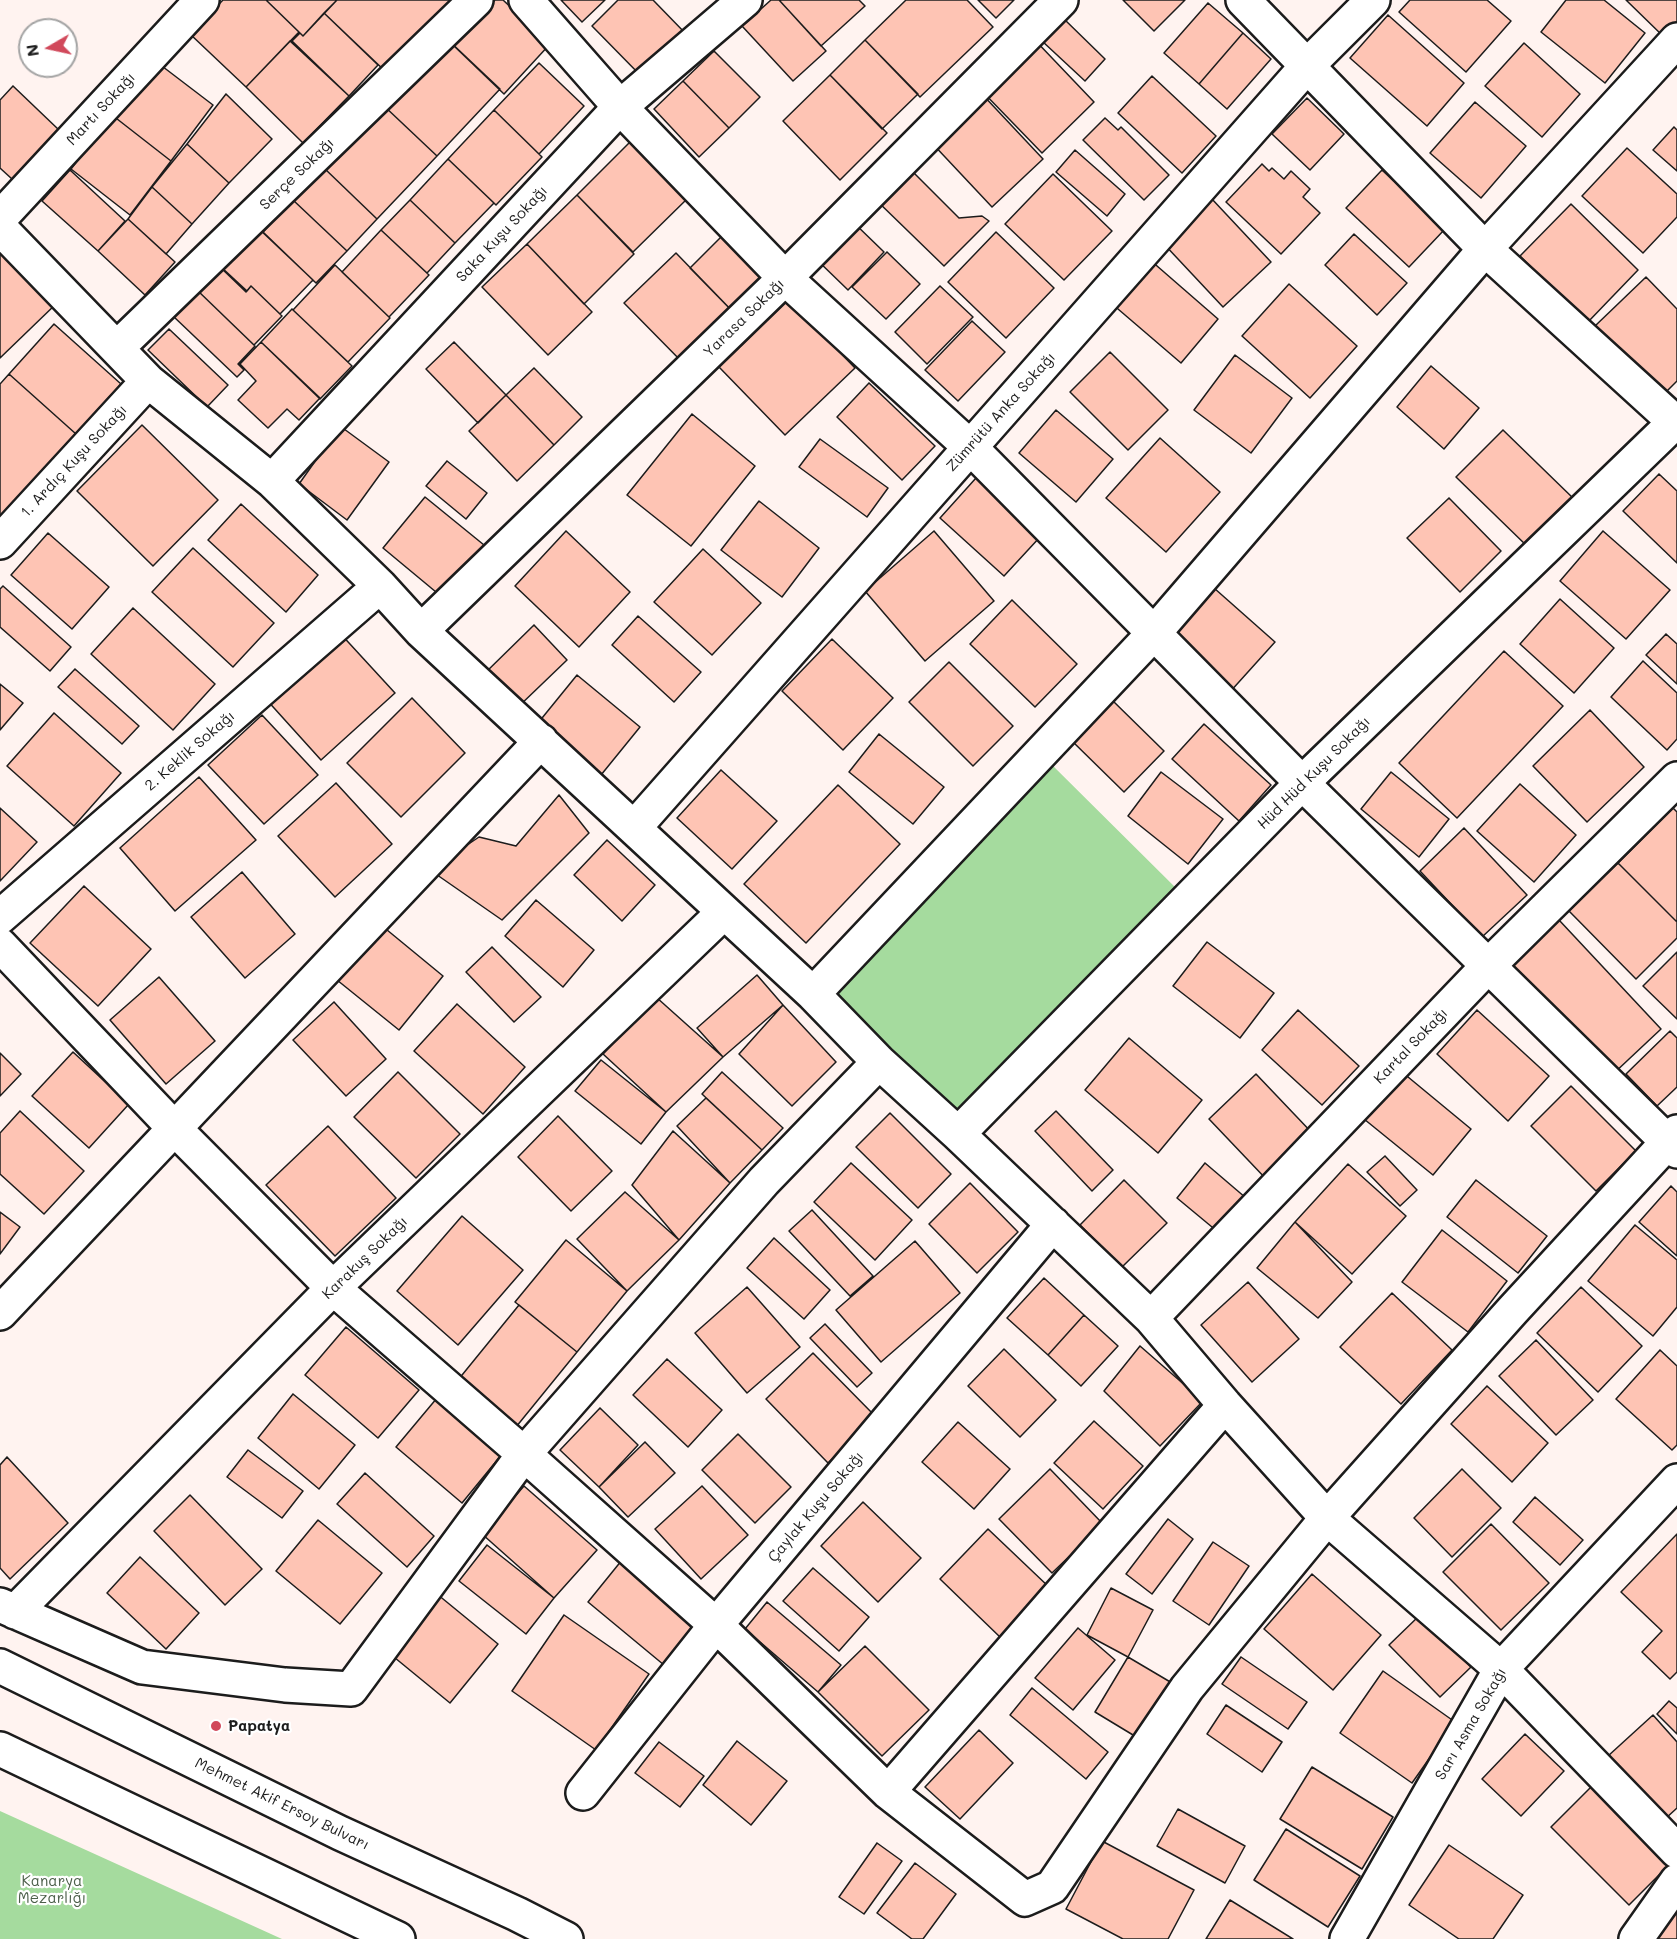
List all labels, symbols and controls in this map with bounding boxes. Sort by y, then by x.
north arrow [18,18,78,78]
text: N [20,43,43,58]
street label: Martı Sokağı [63,69,139,149]
street label: Serçe Sokağı [256,134,338,214]
street label: Saka Kuşu Sokağı [453,182,551,286]
street label: Yarasa Sokağı [700,275,788,361]
street label: Zümrütü Anka Sokağı [943,349,1059,475]
street label: 1. Ardıç Kuşu Sokağı [17,401,131,521]
street label: 2. Keklik Sokağı [141,707,239,795]
street label: Hüd Hüd Kuşu Sokağı [1254,713,1374,833]
street label: Kartal Sokağı [1370,1004,1452,1088]
street label: Karakuş Sokağı [319,1213,411,1303]
street label: Çaylak Kuşu Sokağı [764,1448,868,1566]
street label: Sarı Asma Sokağı [1432,1665,1510,1783]
place label: Papatya [228,1717,290,1735]
marker: Papatya [209,1719,223,1733]
street label: Mehmet Akif Ersoy Bulvarı [192,1754,372,1854]
park label: Kanarya Mezarlığı [18,1872,86,1907]

